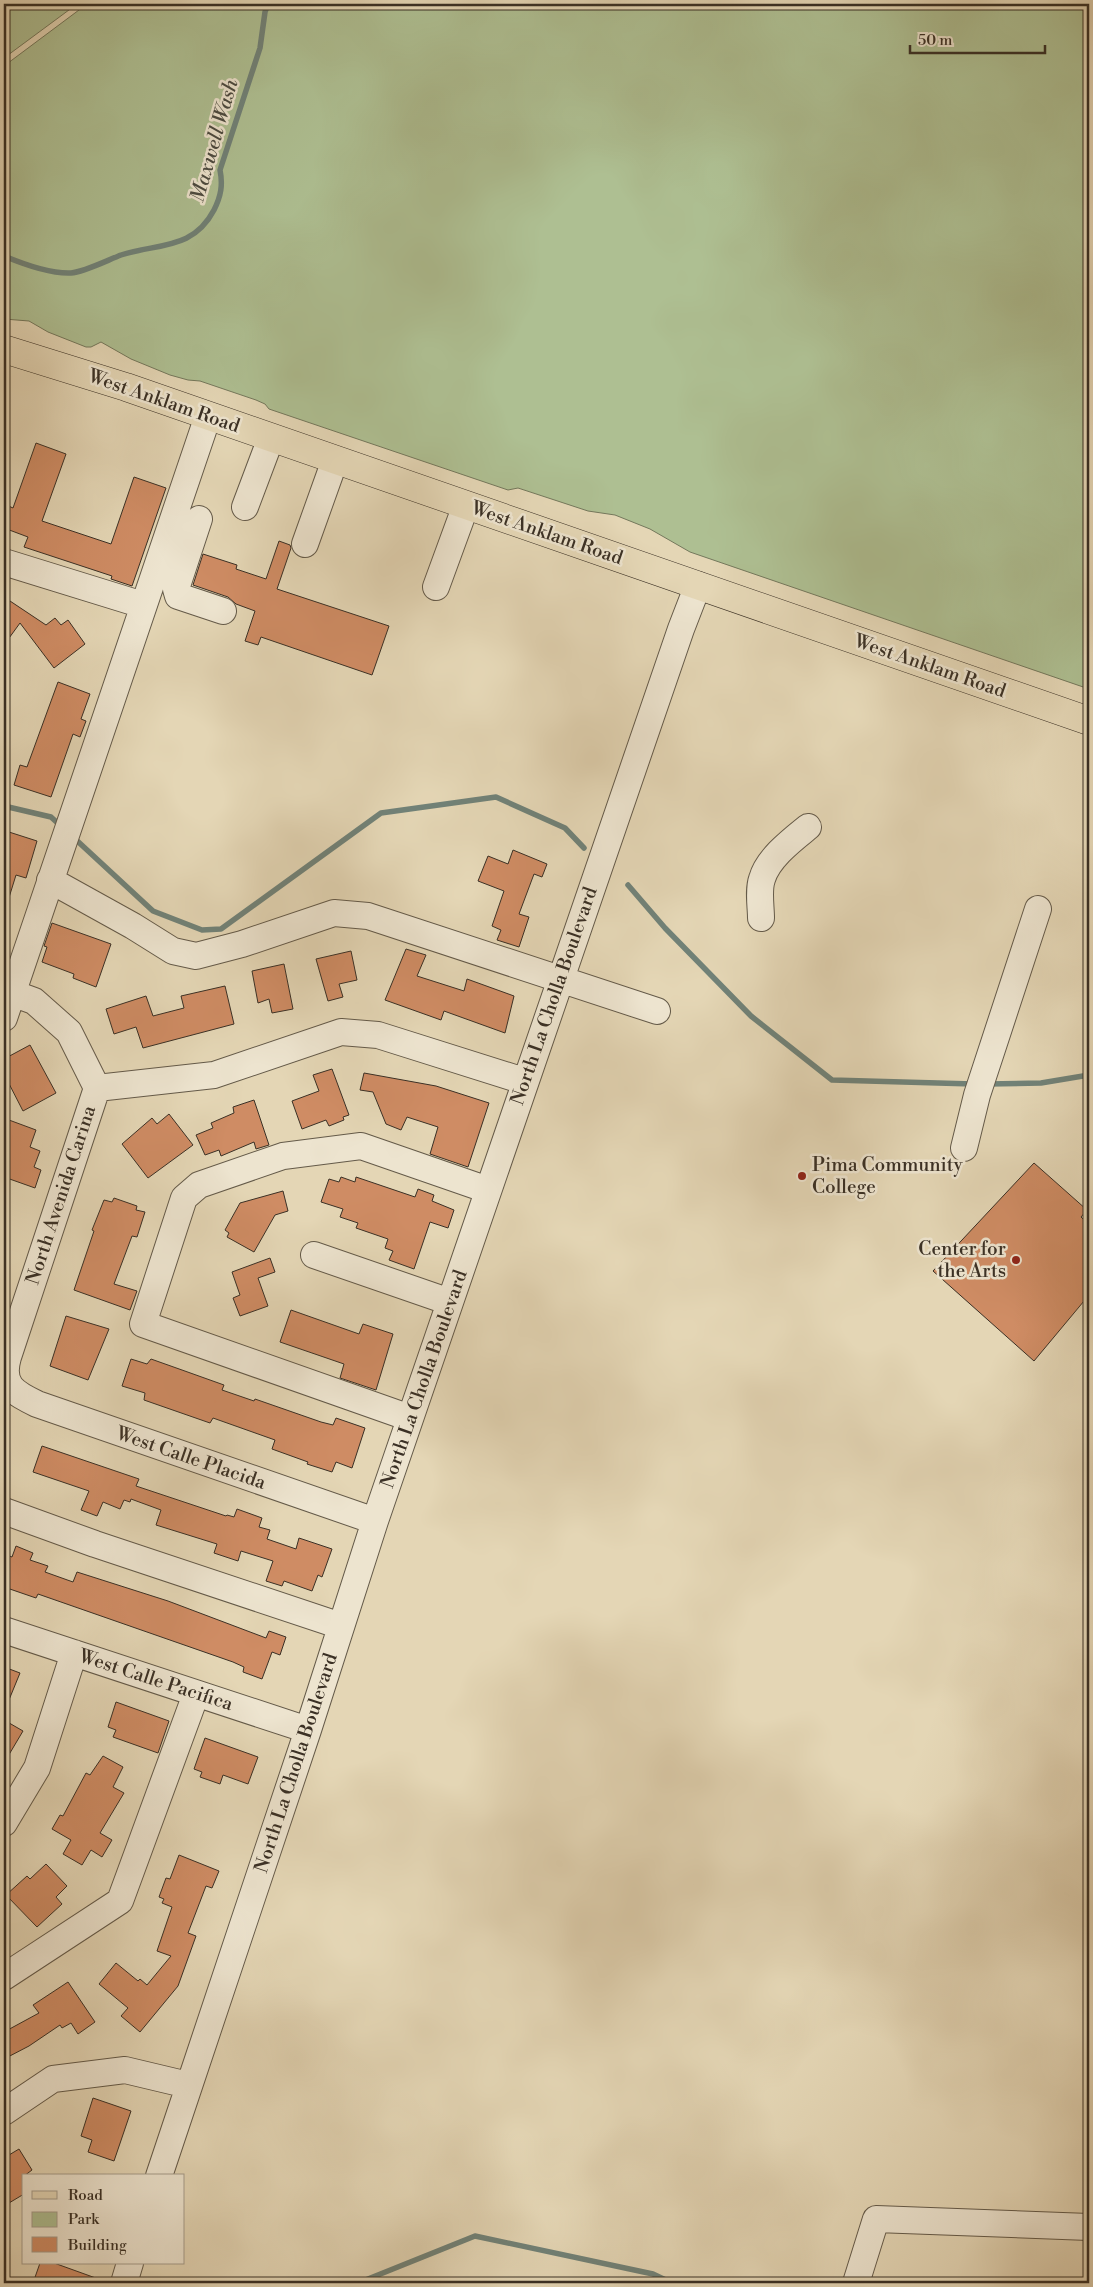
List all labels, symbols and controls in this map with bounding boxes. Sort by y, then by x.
scale bar [910,22,1046,54]
text: 50 m [918,31,952,50]
water label: Maxwell Wash [186,76,245,205]
street label: West Anklam Road [84,363,243,438]
street label: West Anklam Road [467,495,626,570]
street label: West Anklam Road [850,628,1009,703]
street label: North La Cholla Boulevard [505,883,603,1108]
street label: North Avenida Carina [21,1102,101,1288]
place label: Pima Community College [812,1153,963,1199]
marker: Pima Community College [796,1170,808,1182]
place label: Center for the Arts [918,1237,1006,1283]
marker: Center for the Arts [1010,1254,1022,1266]
street label: North La Cholla Boulevard [375,1266,473,1491]
street label: West Calle Placida [112,1421,269,1495]
street label: West Calle Pacifica [75,1643,236,1716]
street label: North La Cholla Boulevard [249,1650,343,1876]
legend [22,2174,185,2264]
text: Road [68,2186,103,2205]
text: Park [68,2210,100,2229]
text: Building [67,2236,127,2255]

